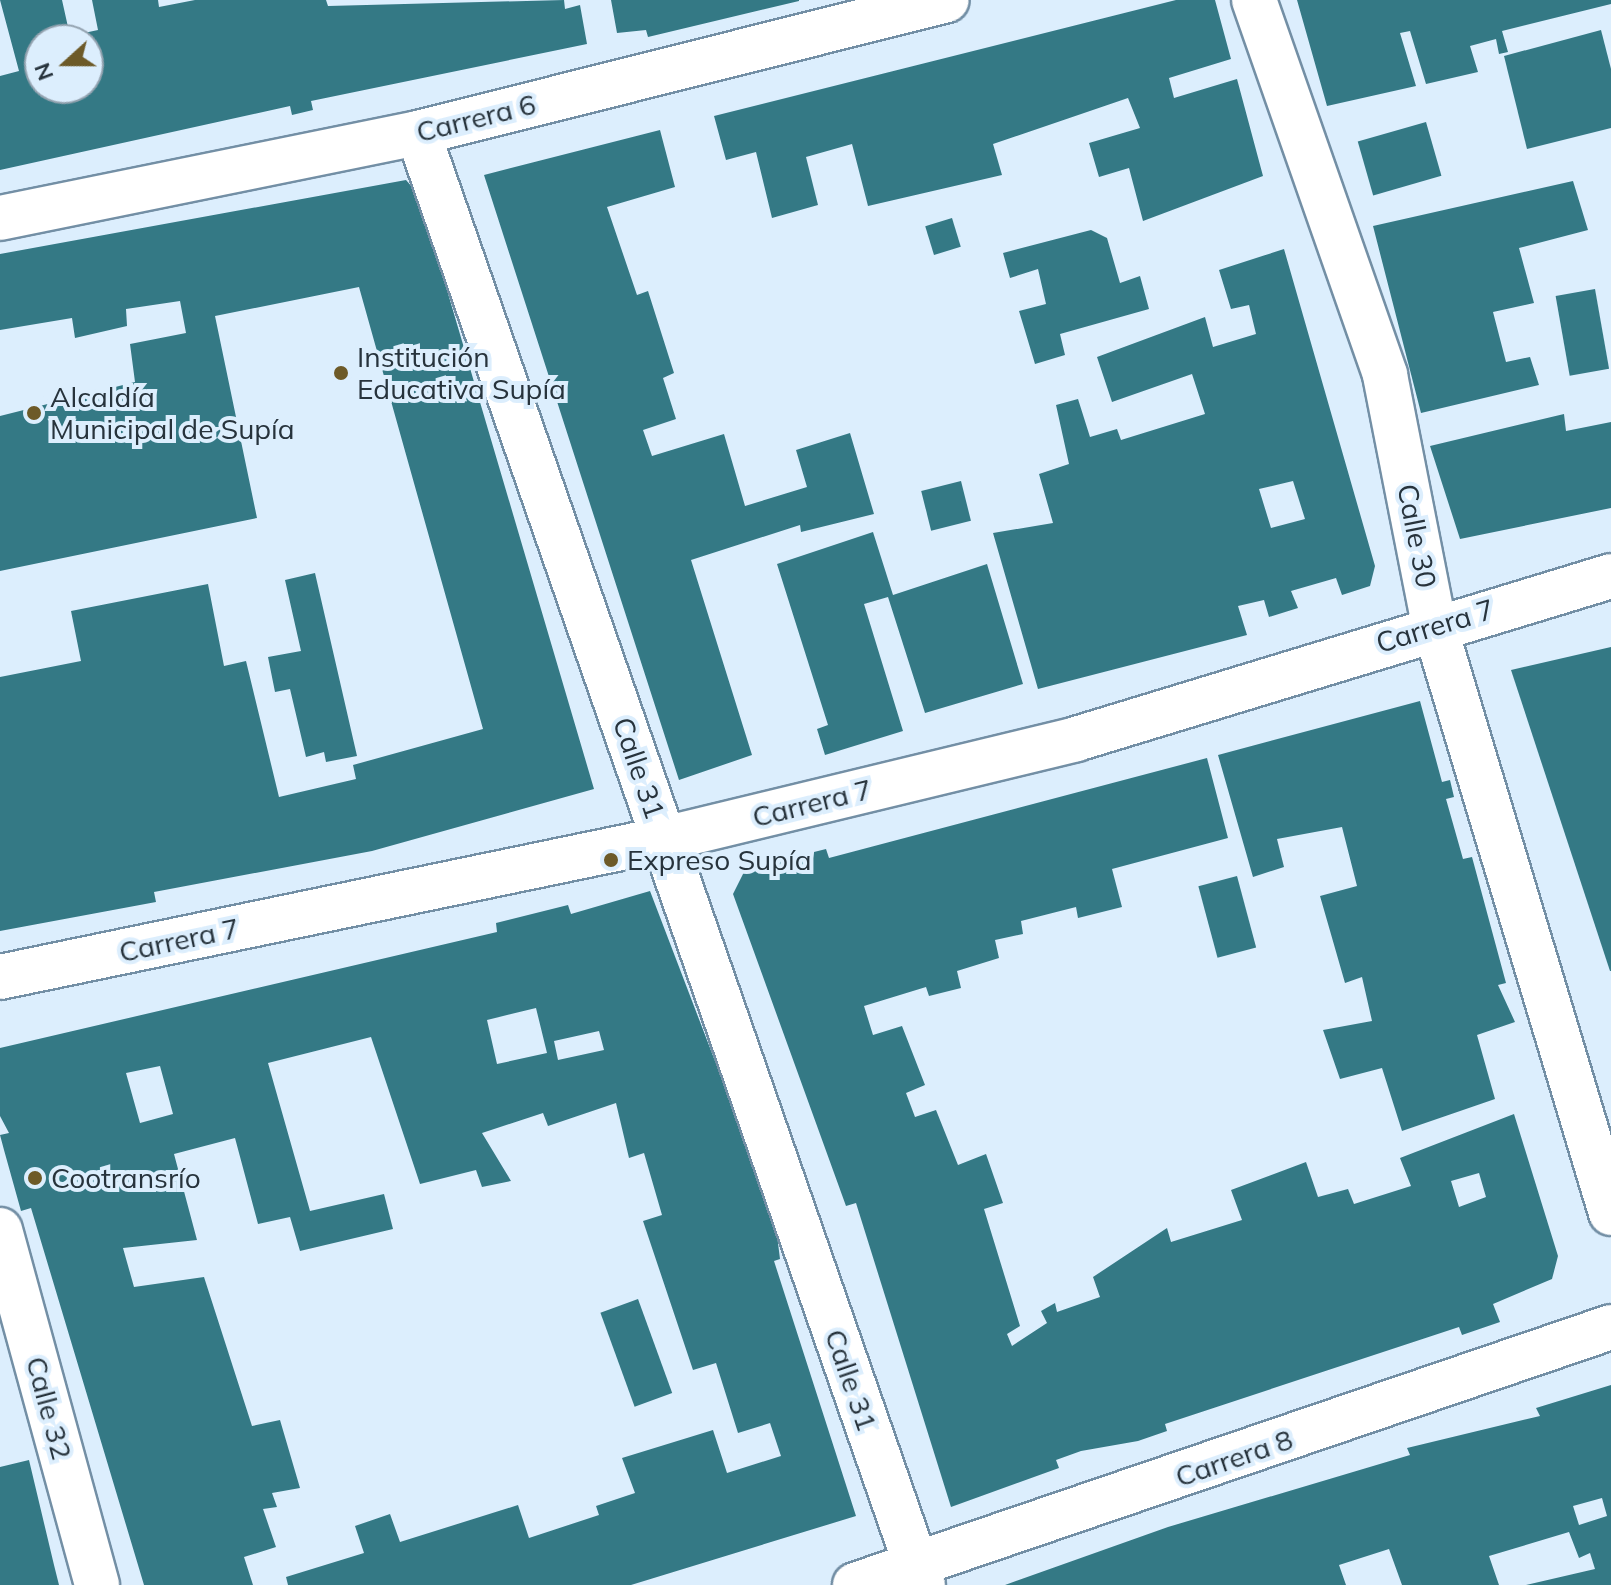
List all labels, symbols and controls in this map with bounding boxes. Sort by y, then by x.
north arrow [24,24,104,104]
text: N [27,59,60,85]
street label: Carrera 6 [413,87,539,149]
place label: Institución Educativa Supía [357,340,566,406]
marker: Institución Educativa Supía [332,364,350,382]
place label: Alcaldía Municipal de Supía [50,380,295,446]
marker: Alcaldía Municipal de Supía [25,404,43,422]
street label: Calle 30 [1390,481,1444,591]
street label: Carrera 7 [1372,592,1498,660]
street label: Calle 31 [606,713,672,823]
street label: Carrera 7 [749,772,875,834]
place label: Expreso Supía [627,843,812,877]
marker: Expreso Supía [602,851,620,869]
street label: Carrera 7 [116,911,242,969]
place label: Cootransrío [51,1161,201,1195]
marker: Cootransrío [26,1169,44,1187]
street label: Calle 31 [818,1325,884,1435]
street label: Calle 32 [19,1353,79,1463]
street label: Carrera 8 [1171,1422,1297,1494]

